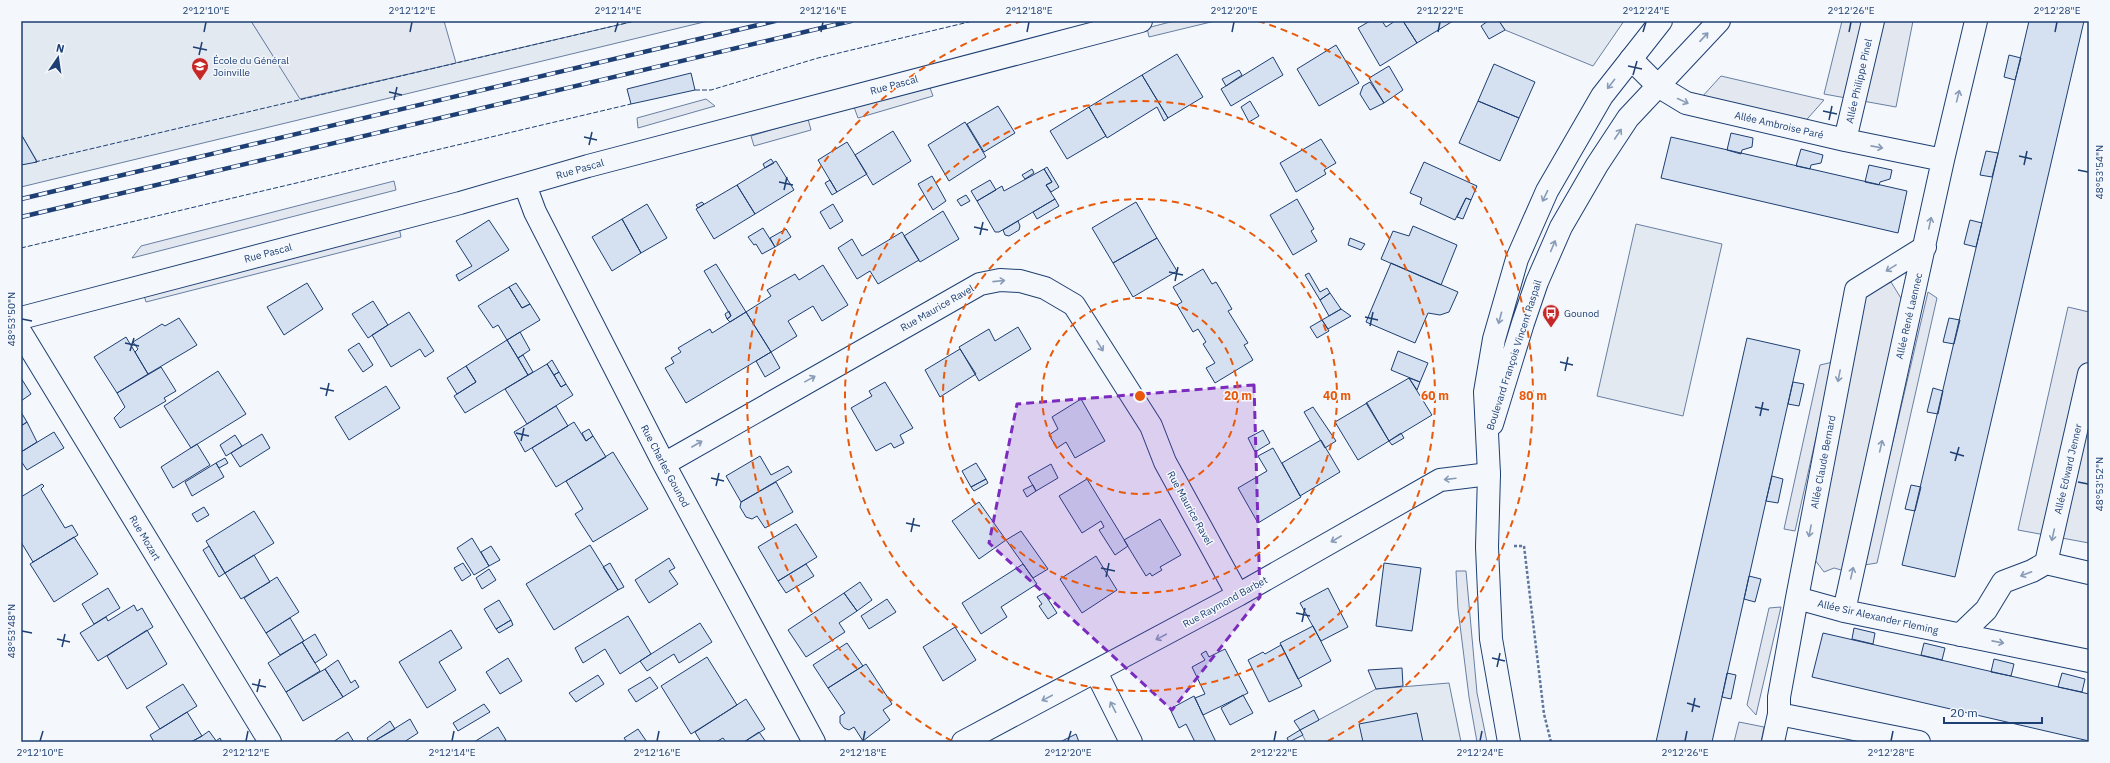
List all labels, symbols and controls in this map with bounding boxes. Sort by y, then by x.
text: 2°12'10"E [182,4,230,17]
text: 2°12'12"E [388,4,436,17]
text: 2°12'14"E [594,4,642,17]
text: 2°12'16"E [799,4,847,17]
text: 2°12'18"E [1005,4,1053,17]
text: 2°12'20"E [1210,4,1258,17]
text: 2°12'22"E [1416,4,1464,17]
text: 2°12'24"E [1622,4,1670,17]
text: 2°12'26"E [1827,4,1875,17]
text: 2°12'28"E [2033,4,2081,17]
one-way arrow [1699,32,1708,42]
street label: Allée Philippe Pinel [1843,37,1875,125]
north arrow [38,38,78,78]
text: N [55,41,66,56]
place label: École du Général Joinville [213,54,289,79]
school or university icon: École du Général Joinville [190,56,210,81]
street label: Rue Pascal [869,72,920,98]
one-way arrow [1607,79,1615,90]
one-way arrow [1955,90,1962,103]
one-way arrow [1676,97,1688,105]
street label: Allée Ambroise Paré [1733,108,1825,142]
one-way arrow [1613,128,1622,139]
one-way arrow [1870,143,1883,151]
text: 48°53'54"N [2093,145,2106,199]
street label: Rue Pascal [555,156,606,182]
one-way arrow [1541,190,1548,202]
one-way arrow [1926,217,1934,230]
street label: Rue Pascal [243,240,294,266]
one-way arrow [1549,240,1557,252]
one-way arrow [1885,264,1897,272]
street label: Allée René Laennec [1893,272,1925,360]
one-way arrow [992,277,1005,285]
street label: Boulevard François Vincent Raspail [1484,278,1545,432]
street label: Rue Maurice Ravel [898,282,976,334]
text: 48°53'50"N [5,292,18,346]
bus stop icon: Gounod [1541,303,1561,328]
place label: Gounod [1564,307,1599,320]
one-way arrow [1495,311,1503,324]
one-way arrow [1096,340,1104,351]
one-way arrow [1835,369,1843,382]
one-way arrow [804,375,816,383]
text: 20 m [1224,388,1252,403]
text: 40 m [1323,388,1351,403]
text: 60 m [1421,388,1449,403]
text: 80 m [1519,388,1547,403]
centre of rings [1133,389,1147,403]
street label: Allée Claude Bernard [1808,414,1838,510]
street label: Allée Edward Jenner [2051,422,2085,516]
street label: Rue Charles Gounod [638,423,692,509]
one-way arrow [691,440,703,448]
one-way arrow [1877,440,1885,453]
text: 48°53'52"N [2093,457,2106,511]
street label: Rue Maurice Ravel [1164,469,1216,548]
one-way arrow [1444,475,1457,483]
street label: Rue Mozart [126,513,164,564]
one-way arrow [1805,525,1813,538]
one-way arrow [2048,528,2056,541]
one-way arrow [1330,536,1342,544]
one-way arrow [1849,566,1857,579]
one-way arrow [2020,570,2032,578]
street label: Rue Raymond Barbet [1180,573,1270,631]
street label: Allée Sir Alexander Fleming [1816,597,1940,637]
text: 48°53'48"N [5,604,18,658]
one-way arrow [1155,633,1167,641]
one-way arrow [1991,639,2004,647]
one-way arrow [1041,695,1053,702]
scale bar [1944,699,2042,725]
one-way arrow [1109,701,1116,713]
text: 20 m [1950,705,1978,720]
text: 2°12'10"E [16,746,64,759]
text: 2°12'12"E [222,746,270,759]
text: 2°12'14"E [428,746,476,759]
text: 2°12'16"E [633,746,681,759]
text: 2°12'18"E [839,746,887,759]
text: 2°12'20"E [1044,746,1092,759]
text: 2°12'22"E [1250,746,1298,759]
text: 2°12'24"E [1456,746,1504,759]
text: 2°12'26"E [1661,746,1709,759]
text: 2°12'28"E [1867,746,1915,759]

